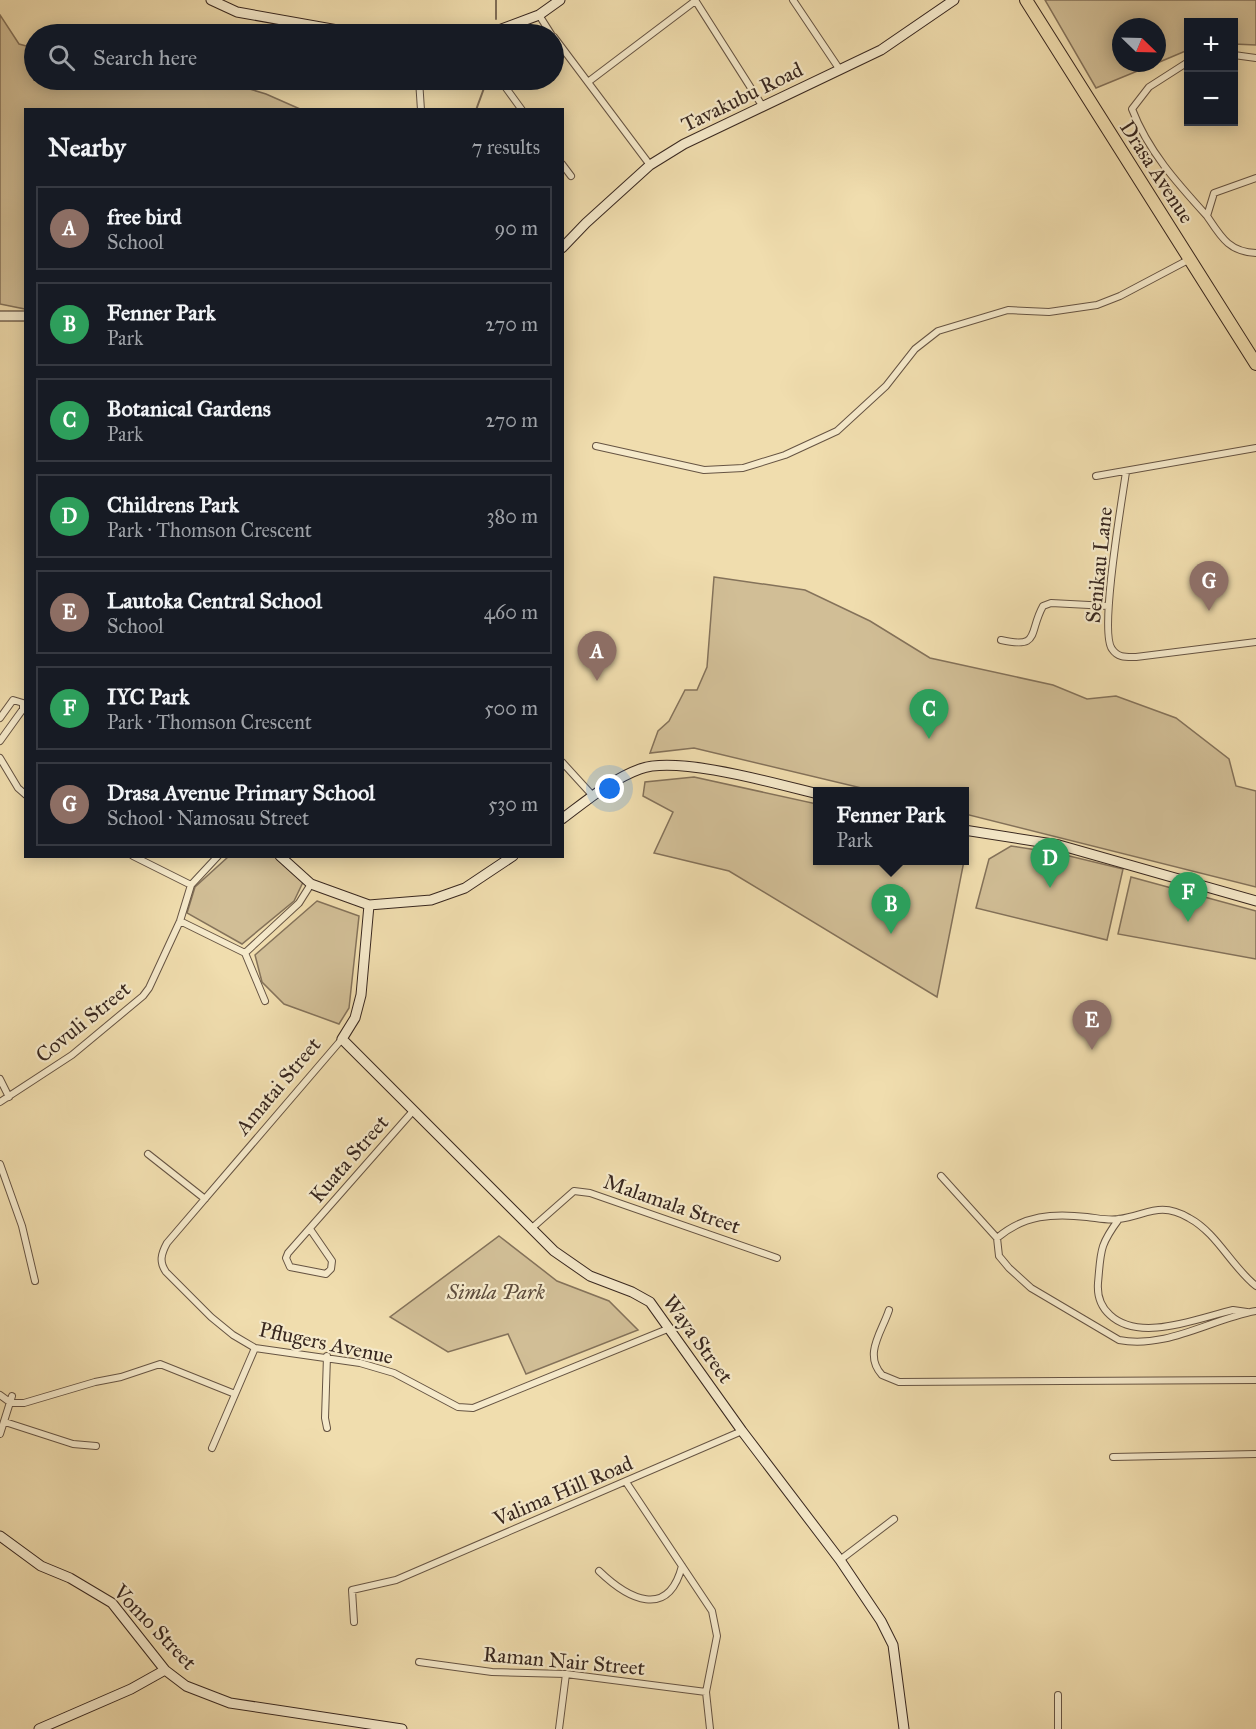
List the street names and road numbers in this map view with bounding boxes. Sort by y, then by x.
street label: Tavakubu Road [677,56,808,138]
street label: Drasa Avenue [1114,116,1200,229]
street label: Senikau Lane [1080,505,1118,624]
street label: Covuli Street [30,976,136,1068]
street label: Amatai Street [229,1031,327,1141]
street label: Kuata Street [304,1109,394,1208]
street label: Malamala Street [600,1168,744,1240]
street label: Waya Street [657,1290,739,1389]
street label: Pflugers Avenue [256,1316,396,1370]
street label: Valima Hill Road [488,1450,637,1532]
street label: Vomo Street [107,1578,203,1676]
street label: Raman Nair Street [482,1641,647,1681]

